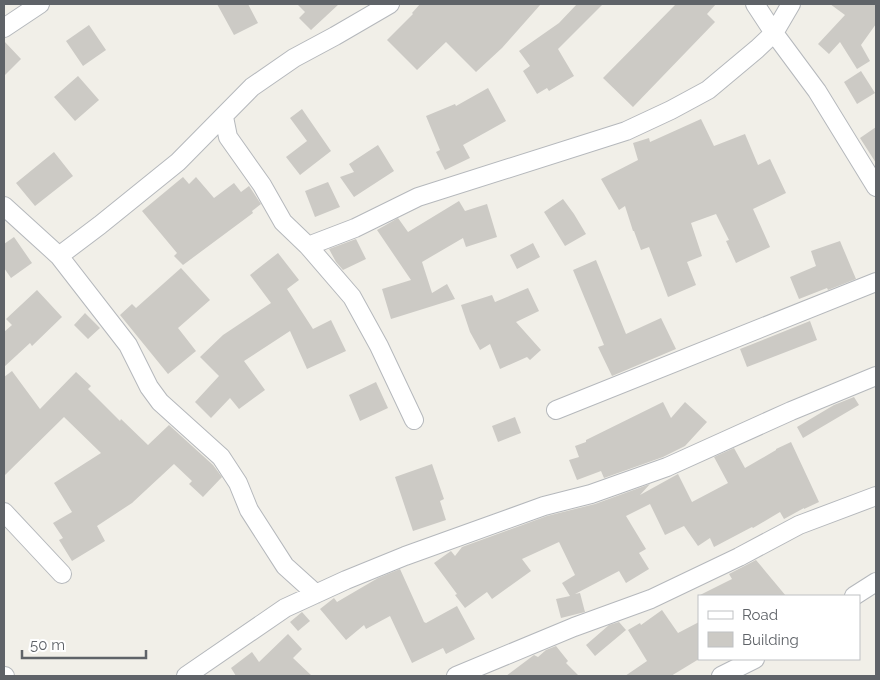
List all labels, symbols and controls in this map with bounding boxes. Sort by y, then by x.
legend [698,595,860,660]
text: Road [742,606,778,624]
scale bar [22,628,146,660]
text: Building [742,631,799,649]
text: 50 m [30,636,65,654]

